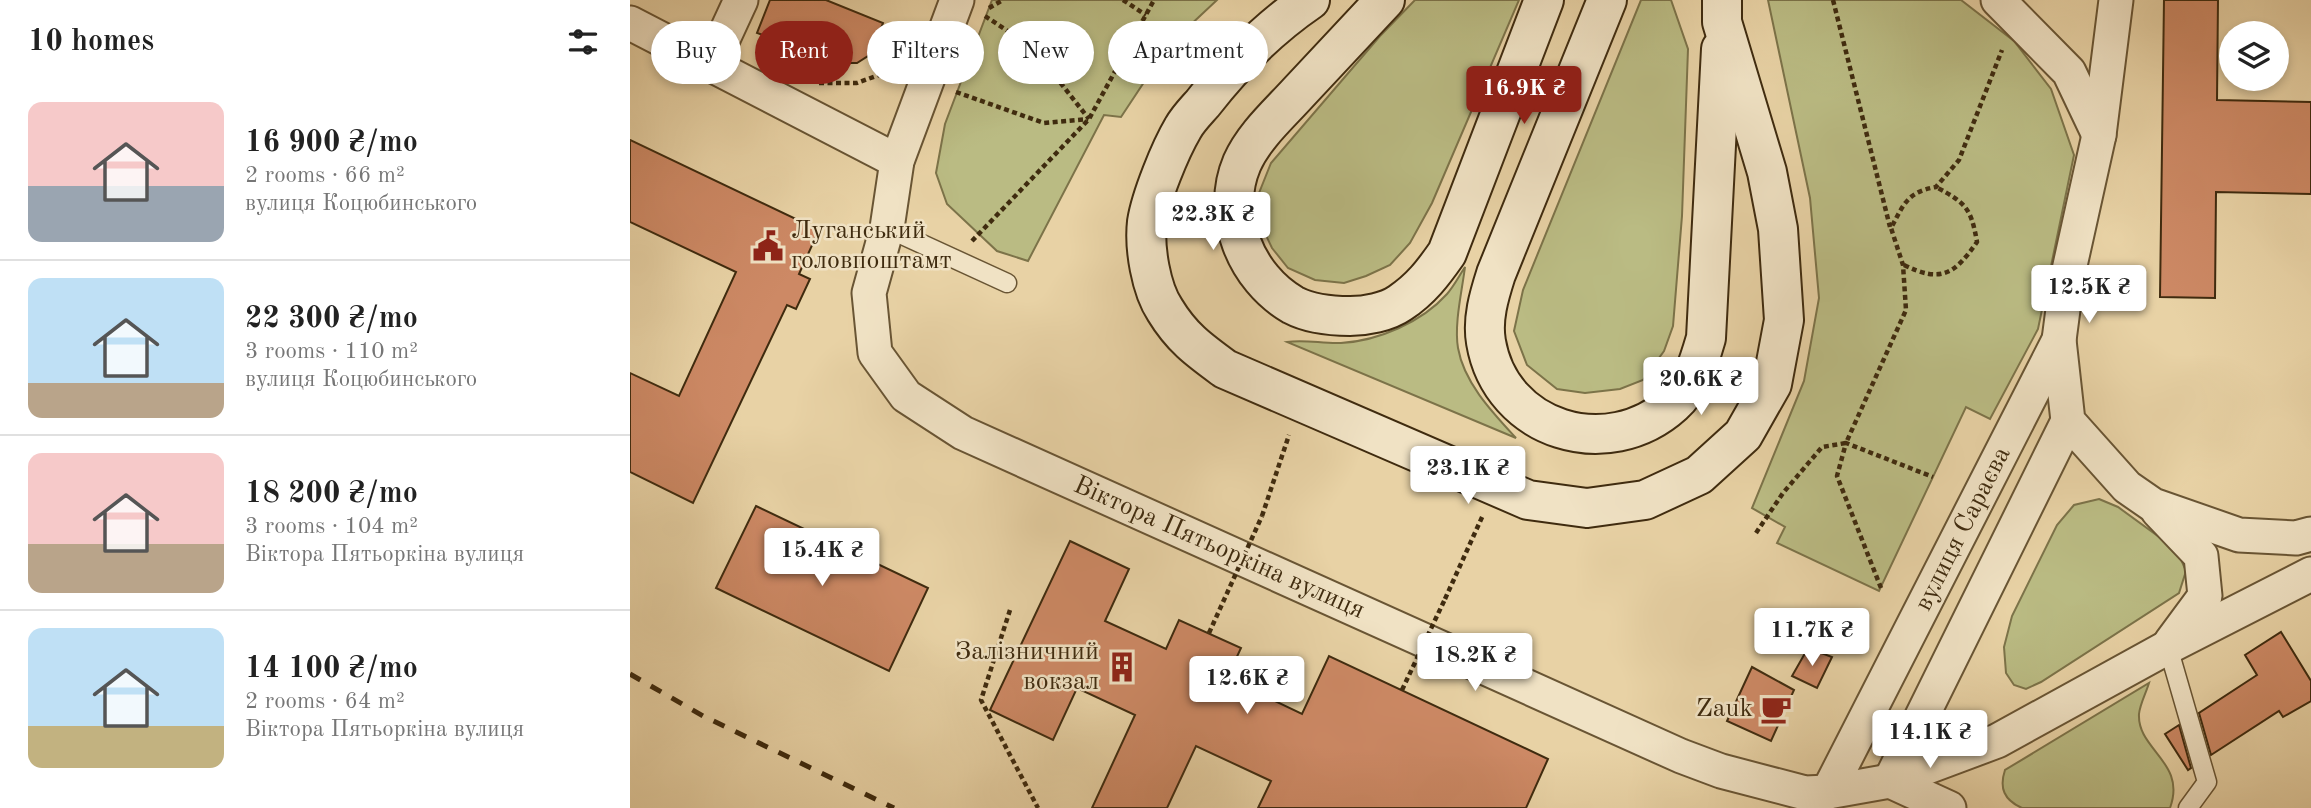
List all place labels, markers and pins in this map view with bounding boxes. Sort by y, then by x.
pin: 16.9K ₴ [1459,66,1589,126]
pin: 22.3K ₴ [1148,192,1278,252]
place label: Луганський головпоштамт [791,218,952,274]
public building icon: Луганський головпоштамт [751,229,785,263]
pin: 12.5K ₴ [2024,266,2154,325]
pin: 20.6K ₴ [1636,358,1766,417]
pin: 23.1K ₴ [1403,447,1533,506]
pin: 15.4K ₴ [757,528,887,588]
pin: 11.7K ₴ [1747,608,1877,668]
pin: 18.2K ₴ [1410,634,1540,693]
place label: Залізничний вокзал [955,639,1099,695]
building icon: Залізничний вокзал [1105,650,1139,684]
pin: 12.6K ₴ [1182,656,1312,716]
cafe icon: Zauk [1759,692,1793,726]
place label: Zauk [1696,696,1753,722]
pin: 14.1K ₴ [1865,710,1995,770]

